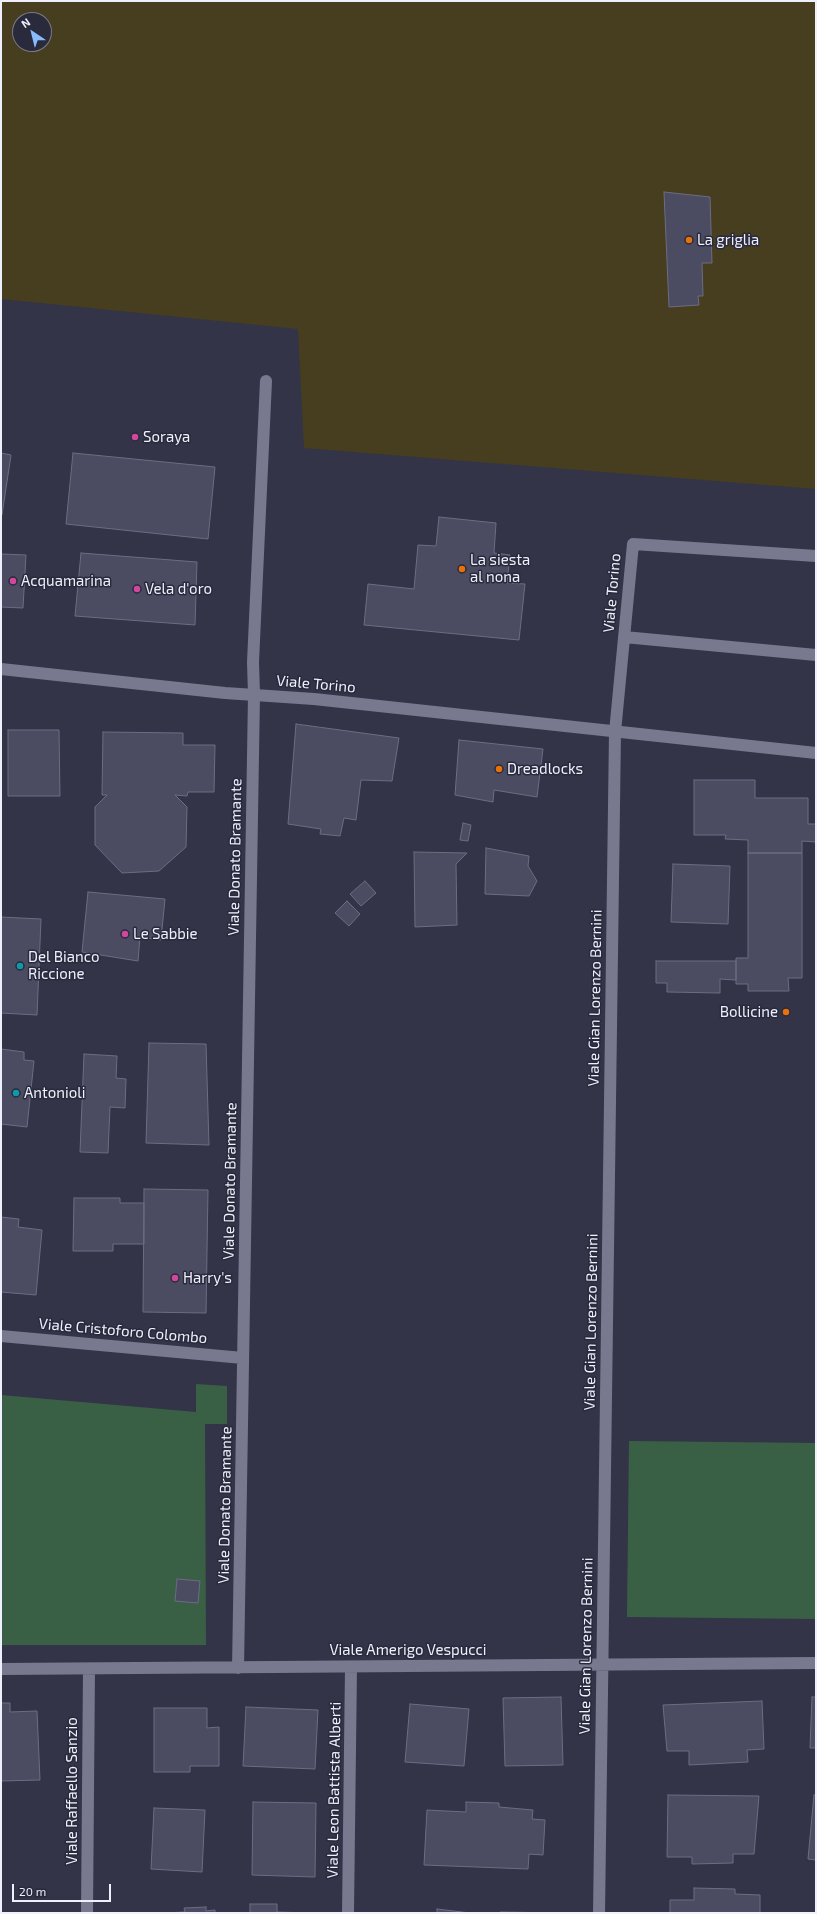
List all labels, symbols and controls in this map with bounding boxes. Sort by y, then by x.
north arrow [12,12,52,52]
text: N [18,15,32,30]
place label: La griglia [697,231,759,249]
marker: La griglia [684,235,694,245]
place label: Soraya [143,428,190,446]
marker: Soraya [130,432,140,442]
place label: La siesta al nona [470,551,530,586]
street label: Viale Torino [600,553,624,633]
marker: La siesta al nona [457,564,467,574]
place label: Acquamarina [21,572,111,590]
marker: Acquamarina [8,576,18,586]
place label: Vela d'oro [145,580,212,598]
marker: Vela d'oro [132,584,142,594]
street label: Viale Torino [276,672,356,696]
place label: Dreadlocks [507,760,583,778]
marker: Dreadlocks [494,764,504,774]
street label: Viale Donato Bramante [225,778,245,936]
street label: Viale Gian Lorenzo Bernini [584,909,606,1087]
place label: Le Sabbie [133,925,198,943]
marker: Le Sabbie [120,929,130,939]
place label: Del Bianco Riccione [28,948,100,983]
marker: Del Bianco Riccione [15,961,25,971]
place label: Bollicine [720,1003,778,1021]
marker: Bollicine [781,1007,791,1017]
place label: Antonioli [24,1084,85,1102]
marker: Antonioli [11,1088,21,1098]
street label: Viale Donato Bramante [220,1102,240,1260]
street label: Viale Gian Lorenzo Bernini [580,1233,602,1411]
place label: Harry's [183,1269,232,1287]
marker: Harry's [170,1273,180,1283]
street label: Viale Cristoforo Colombo [38,1315,208,1347]
street label: Viale Donato Bramante [215,1426,235,1584]
street label: Viale Gian Lorenzo Bernini [575,1557,597,1735]
street label: Viale Amerigo Vespucci [329,1641,487,1659]
street label: Viale Leon Battista Alberti [323,1702,345,1878]
street label: Viale Raffaello Sanzio [63,1717,81,1865]
scale bar [14,1876,113,1902]
text: 20 m [19,1884,46,1898]

